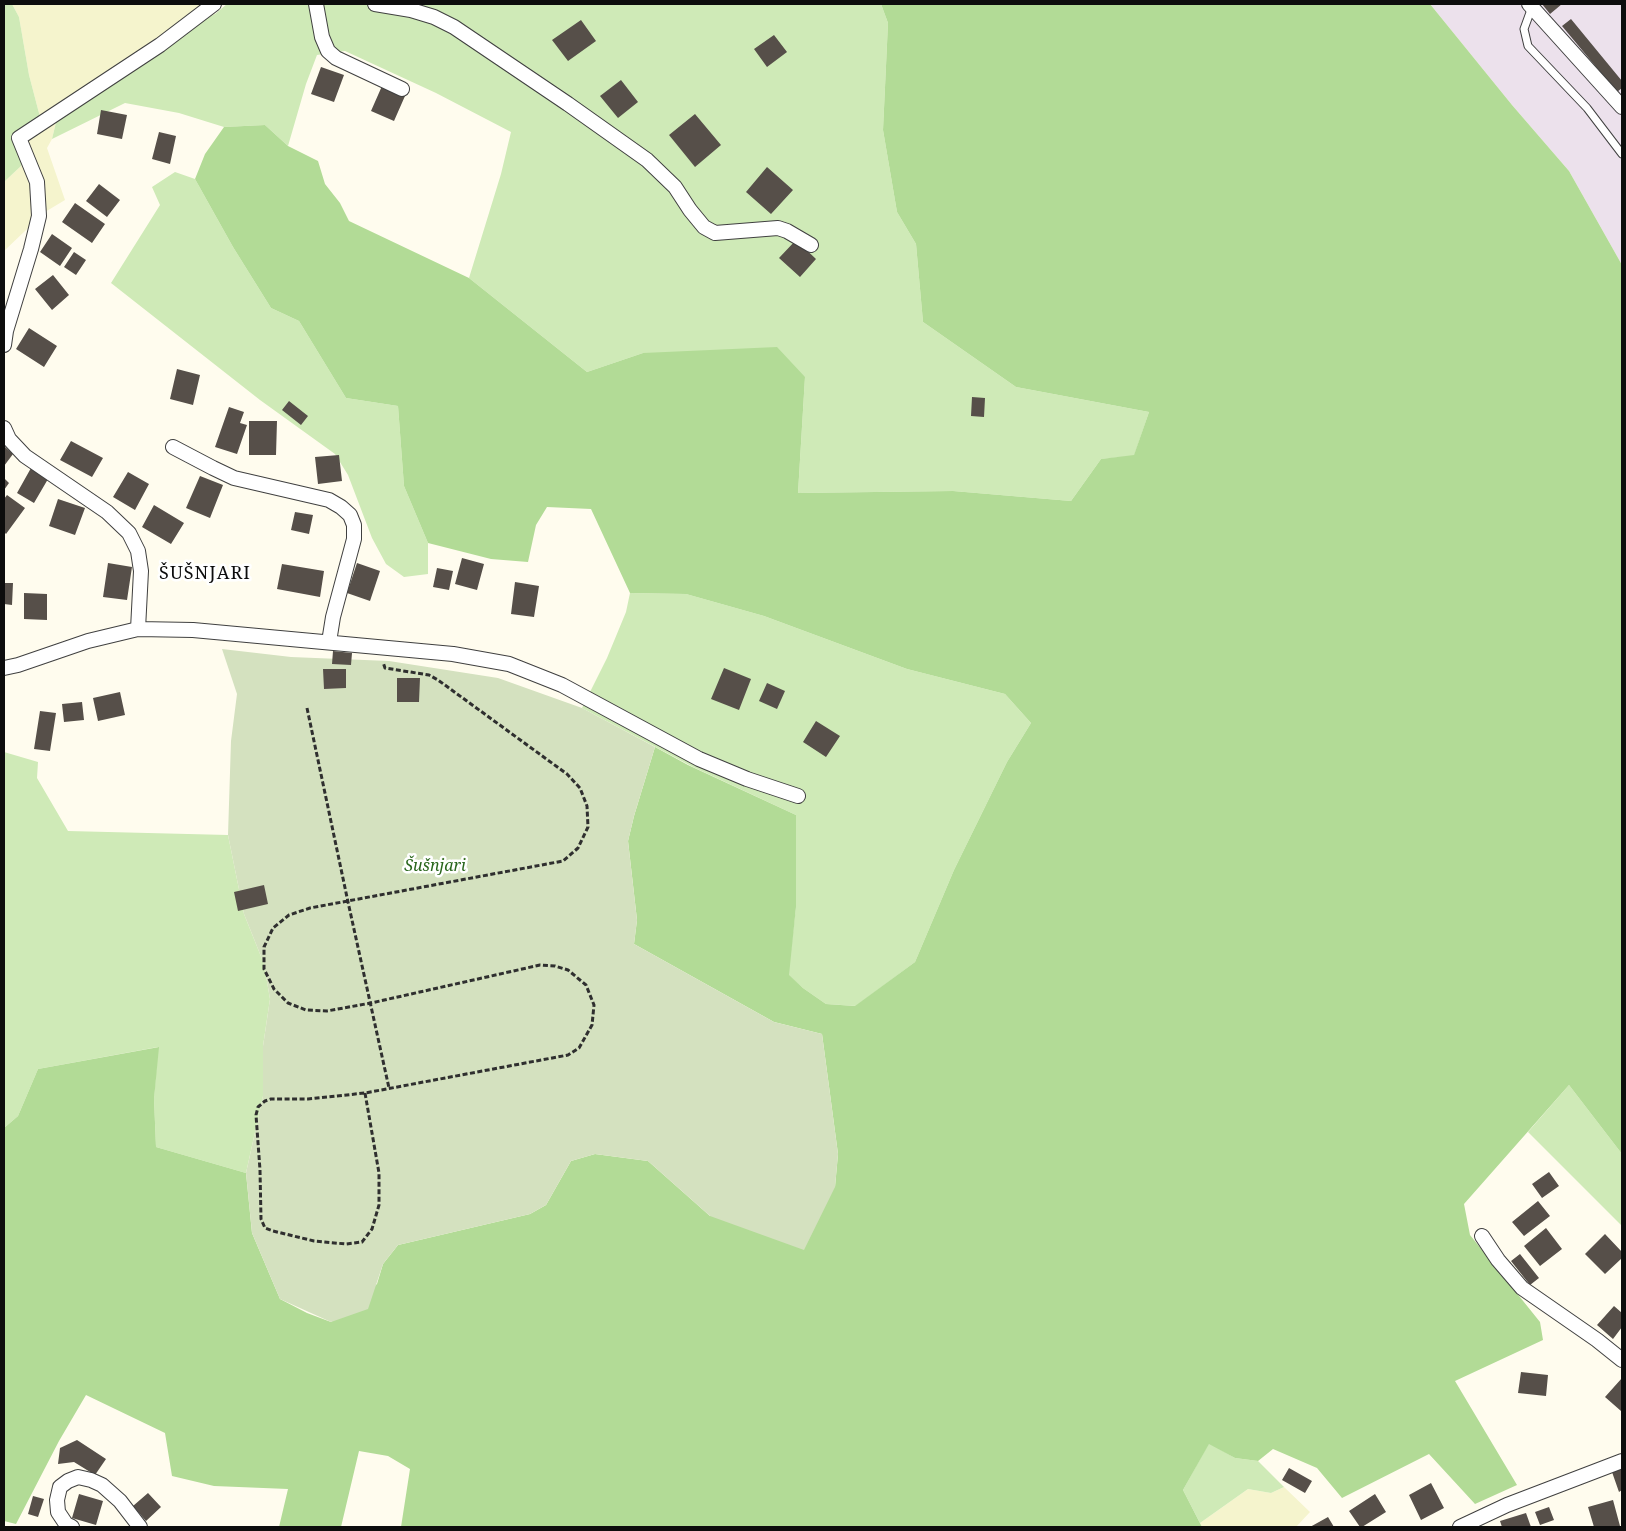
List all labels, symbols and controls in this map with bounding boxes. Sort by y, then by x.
district label: ŠUŠNJARI [158,563,252,585]
park label: Šušnjari [404,856,466,876]

